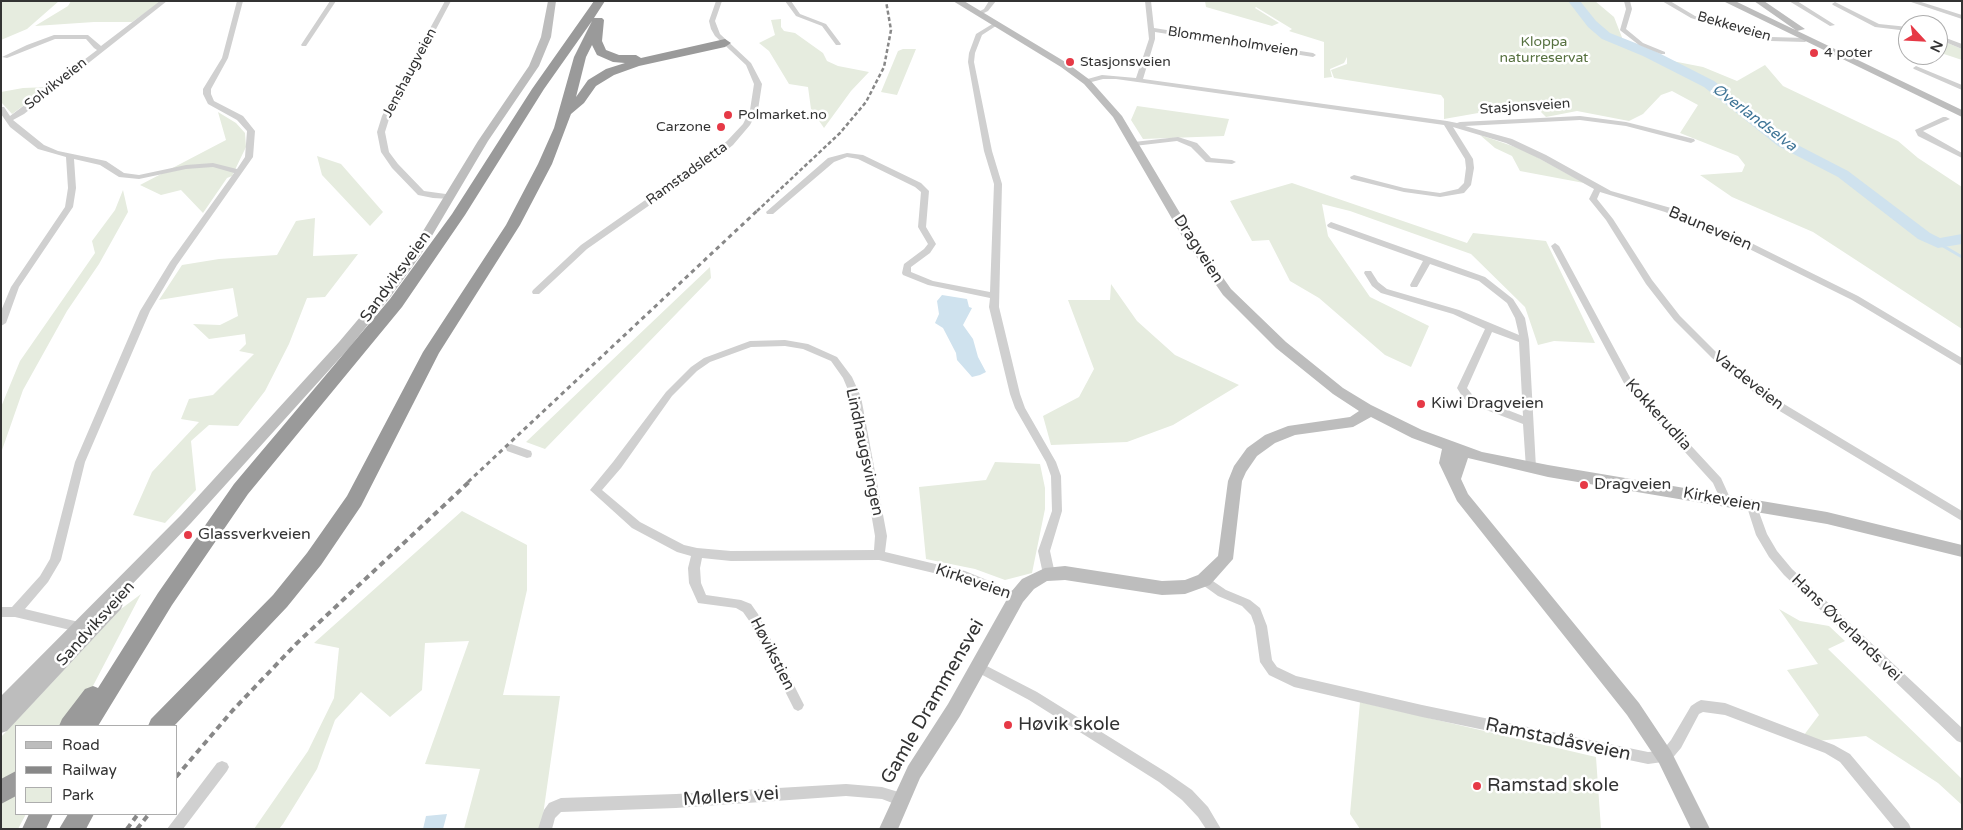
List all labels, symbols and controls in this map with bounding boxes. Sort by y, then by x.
street label: Bekkeveien [1695,8,1773,46]
north arrow [1898,15,1948,65]
street label: Blommenholmveien [1166,23,1300,61]
street label: Jenshaugveien [379,26,441,120]
park label: Kloppa naturreservat [1500,34,1588,66]
text: N [1926,37,1946,55]
place label: 4 poter [1824,45,1872,61]
marker: 4 poter [1808,47,1820,59]
street label: Solvikveien [22,54,90,114]
place label: Stasjonsveien [1080,54,1171,70]
marker: Stasjonsveien [1064,56,1076,68]
water label: Øverlandselva [1708,80,1800,156]
street label: Stasjonsveien [1479,95,1571,119]
place label: Polmarket.no [738,107,827,123]
marker: Polmarket.no [722,109,734,121]
place label: Carzone [656,119,711,135]
marker: Carzone [715,121,727,133]
street label: Ramstadsletta [643,139,731,209]
street label: Bauneveien [1665,203,1755,255]
street label: Dragveien [1169,211,1227,287]
street label: Sandviksveien [357,228,435,326]
street label: Vardeveien [1709,347,1787,415]
street label: Kokkerudlia [1621,375,1695,455]
street label: Lindhaugsvingen [841,386,887,518]
place label: Kiwi Dragveien [1431,394,1544,414]
marker: Kiwi Dragveien [1415,398,1427,410]
place label: Dragveien [1594,475,1671,495]
marker: Dragveien [1578,479,1590,491]
street label: Kirkeveien [1682,484,1762,516]
place label: Glassverkveien [198,525,311,545]
marker: Glassverkveien [182,529,194,541]
street label: Kirkeveien [933,560,1013,604]
street label: Hans Øverlands vei [1787,571,1905,685]
street label: Sandviksveien [53,578,139,670]
street label: Høvikstien [745,614,799,694]
street label: Gamle Drammensvei [876,615,990,789]
street label: Ramstadåsveien [1483,713,1633,767]
place label: Høvik skole [1018,714,1120,736]
marker: Høvik skole [1002,719,1014,731]
legend [15,725,178,815]
text: Road [62,736,100,754]
text: Railway [62,761,117,779]
place label: Ramstad skole [1487,775,1619,797]
marker: Ramstad skole [1471,780,1483,792]
street label: Møllers vei [682,782,780,812]
text: Park [62,786,94,804]

